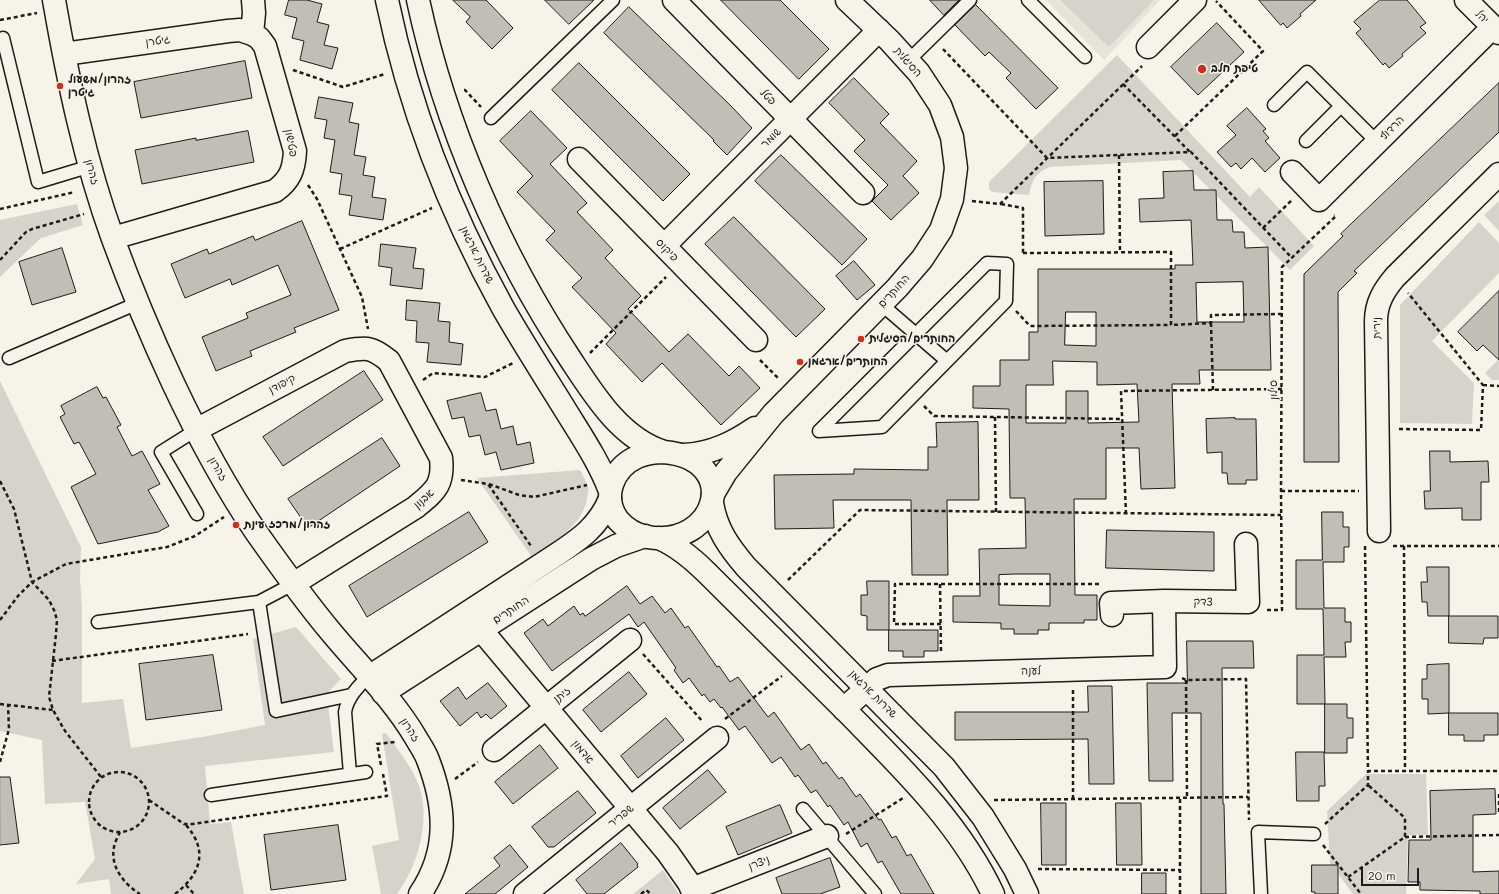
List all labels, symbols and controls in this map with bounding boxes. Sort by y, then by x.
street label: יהל [1473,8,1491,26]
street label: גיטרן [145,33,171,49]
street label: הסיגלית [891,44,925,80]
place label: טיפת חלב [1211,62,1258,76]
marker: טיפת חלב [1196,63,1208,75]
place label: זהרון/משעול גיטרן [68,73,131,99]
marker: זהרון/משעול גיטרן [55,81,65,91]
street label: פטל [757,86,779,108]
street label: הרדוף [1377,113,1407,143]
street label: שומר [758,125,784,151]
street label: פטישון [282,128,300,158]
street label: זהרון [82,158,102,186]
street label: שדרות ארגמן [457,224,497,286]
street label: פיקוס [653,236,681,264]
street label: החותרים [875,272,913,310]
street label: נירית [1370,317,1384,339]
place label: החותרים/הסיגלית [869,332,955,346]
marker: החותרים/הסיגלית [856,334,866,344]
place label: החותרים/ארגמן [808,355,888,369]
marker: החותרים/ארגמן [795,357,805,367]
street label: קיפודן [266,371,298,397]
street label: סילון [1267,380,1281,400]
street label: זהרון [206,454,230,484]
street label: אבנון [411,486,437,512]
place label: זהרון/מרכז עינת [244,518,330,532]
marker: זהרון/מרכז עינת [231,520,241,530]
street label: החותרים [490,593,532,627]
street label: צדק [1193,595,1213,609]
street label: לענה [1021,664,1041,678]
street label: שדרות ארגמן [846,667,900,721]
street label: זיתן [551,684,573,706]
street label: זהרון [397,716,423,744]
street label: אדמון [569,737,597,767]
street label: שפריר [605,802,637,830]
street label: ניצרן [746,853,772,873]
scale bar [1363,860,1421,886]
text: 20 m [1368,867,1396,883]

